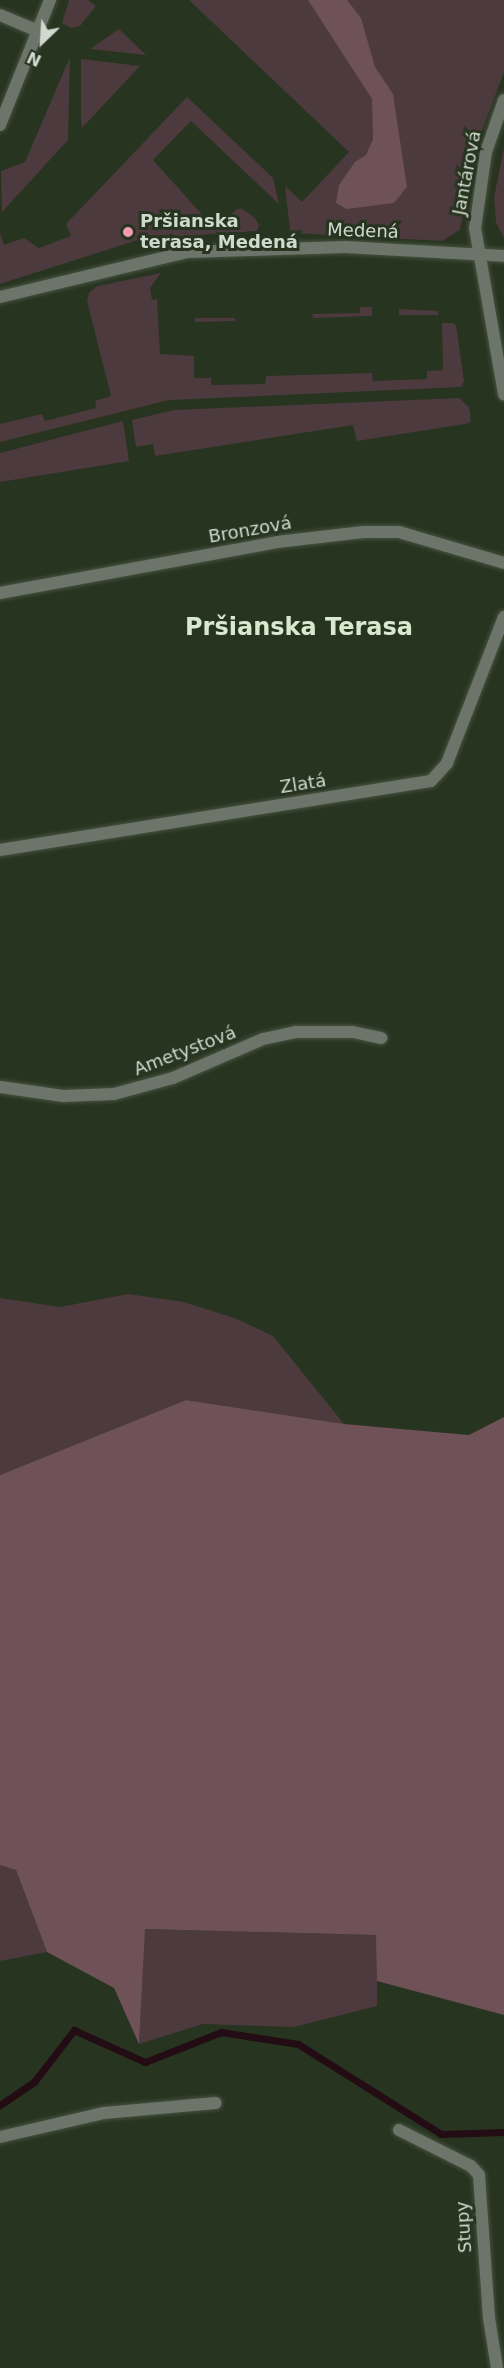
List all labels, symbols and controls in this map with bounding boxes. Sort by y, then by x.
north arrow [12,12,72,72]
text: N [24,47,44,70]
street label: Jantárová [448,129,486,217]
place label: Pršianska terasa, Medená [140,211,298,254]
street label: Medená [327,219,399,243]
marker: Pršianska terasa, Medená [121,225,135,239]
street label: Bronzová [207,512,293,548]
district label: Pršianska Terasa [185,614,413,642]
street label: Zlatá [278,770,328,798]
street label: Ametystová [131,1022,239,1080]
street label: Stupy [451,2200,477,2254]

